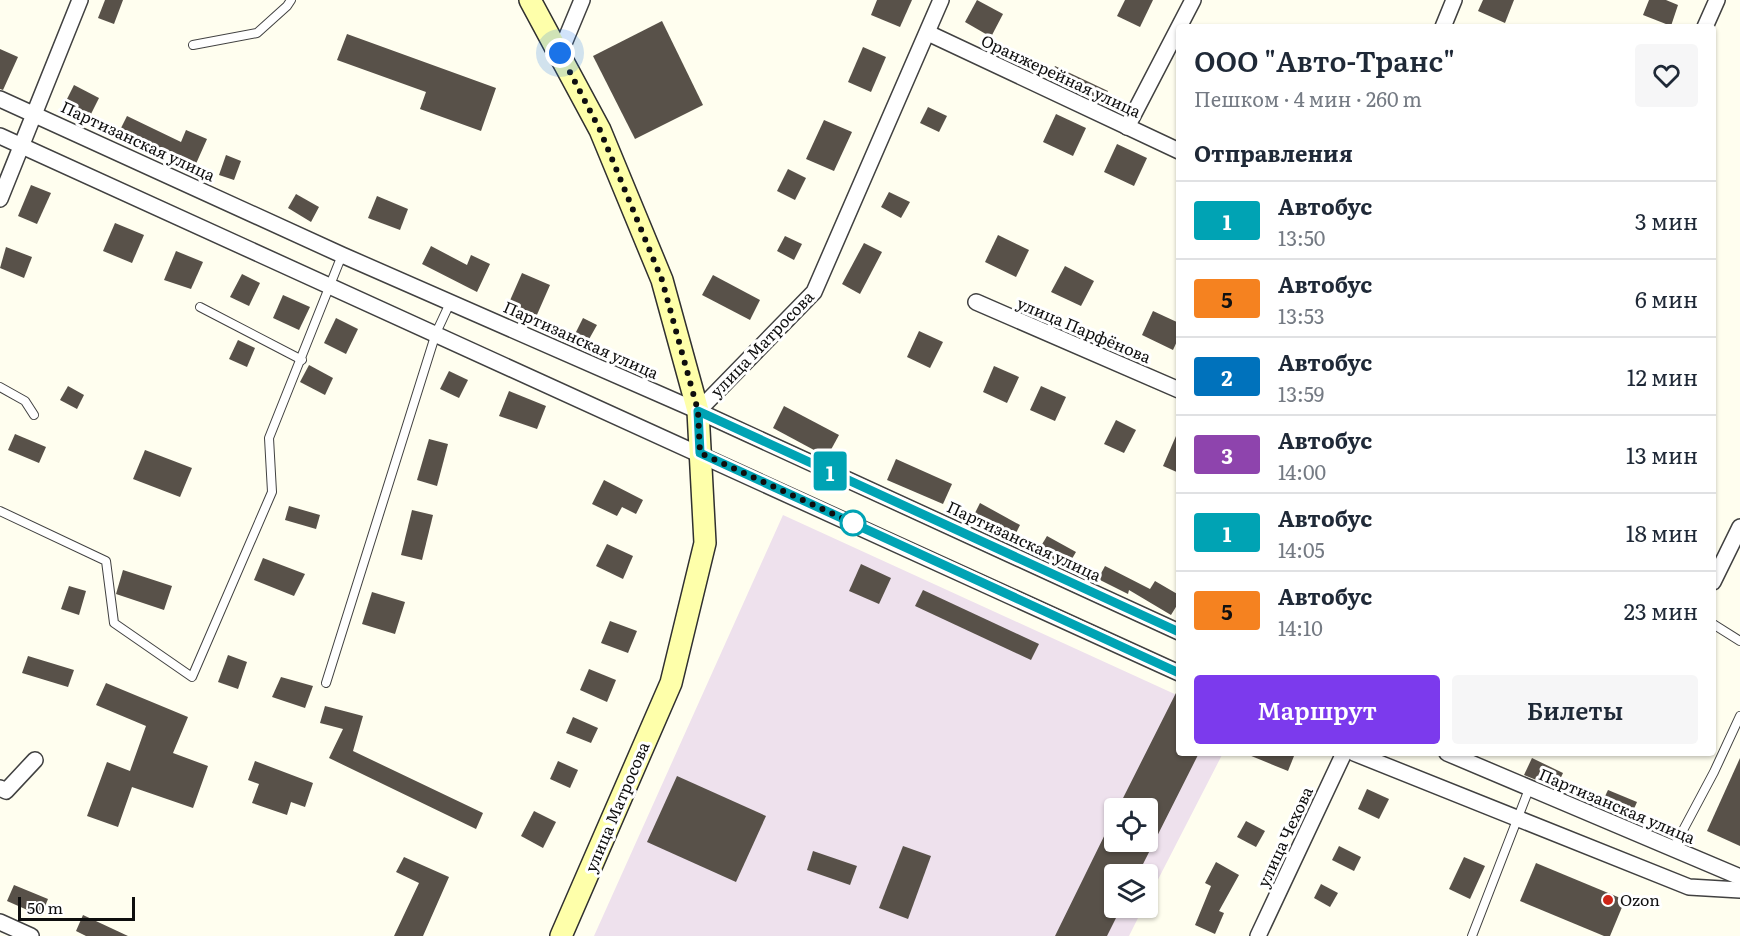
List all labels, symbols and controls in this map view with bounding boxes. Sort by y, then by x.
street label: Оранжерейная улица [978,28,1146,123]
your location [545,38,575,68]
text: ООО "Авто-Транс" [1194,39,1455,81]
button: heart [1635,44,1698,107]
text: Пешком · 4 мин · 260 m [1194,83,1422,113]
street label: Партизанская улица [57,94,220,187]
text: Отправления [1194,136,1353,169]
text: Автобус [1278,189,1372,222]
text: 3 мин [1635,204,1698,237]
text: 1 [1223,205,1231,236]
text: 13:50 [1278,222,1325,252]
text: Автобус [1278,267,1372,300]
text: 6 мин [1635,282,1698,315]
text: 5 [1221,283,1233,314]
street label: улица Матросова [704,284,819,402]
street label: улица Парфёнова [1014,290,1155,368]
street label: Партизанская улица [500,294,663,384]
text: 13:53 [1278,300,1325,330]
text: Автобус [1278,345,1372,378]
text: 12 мин [1627,360,1698,393]
text: 2 [1221,361,1233,392]
text: 13:59 [1278,378,1324,408]
text: Автобус [1278,423,1372,456]
text: 13 мин [1626,438,1698,471]
text: 3 [1221,439,1233,470]
line badge: 1 [810,452,850,490]
text: 1 [826,456,834,487]
text: 14:00 [1278,456,1326,486]
street label: Партизанская улица [943,494,1106,587]
text: Автобус [1278,501,1372,534]
unlabelled marker [840,510,866,536]
text: 18 мин [1626,516,1698,549]
text: 1 [1223,517,1231,548]
text: 14:05 [1278,534,1325,564]
text: Автобус [1278,579,1372,612]
text: 23 мин [1624,594,1698,627]
text: 5 [1221,595,1233,626]
text: 14:10 [1278,612,1323,642]
button: Маршрут [1194,675,1440,744]
button: Билеты [1452,675,1698,744]
street label: улица Матросова [578,737,655,876]
street label: Партизанская улица [1535,761,1700,849]
street label: улица Чехова [1250,782,1318,891]
map controls [1104,798,1158,918]
button: locate [1104,798,1158,852]
button: layers [1104,864,1158,918]
place label: Ozon [1620,887,1660,911]
marker: Ozon [1601,893,1615,907]
scale bar [18,894,135,922]
text: 50 m [27,895,63,919]

